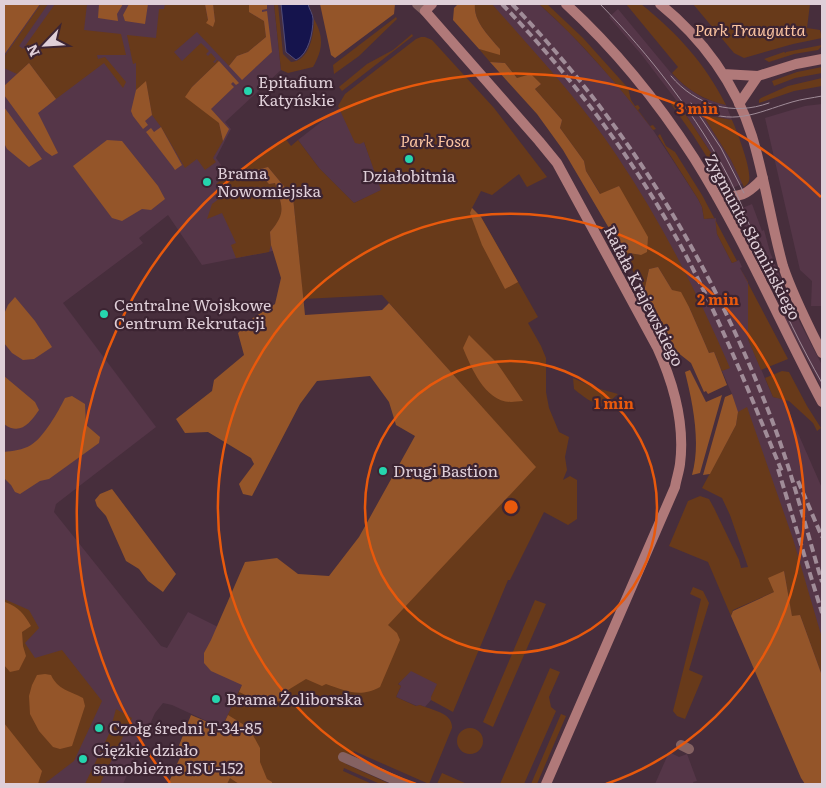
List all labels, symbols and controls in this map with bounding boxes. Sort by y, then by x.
park label: Park Traugutta [694,17,806,41]
north arrow [20,20,70,70]
text: N [21,41,44,60]
place label: Epitafium Katyńskie [258,69,335,111]
marker: Epitafium Katyńskie [242,85,254,97]
text: 3 min [676,96,719,119]
park label: Park Fosa [400,128,471,152]
street label: Zygmunta Słomińskiego [700,149,808,324]
marker: Działobitnia [403,153,415,165]
place label: Brama Nowomiejska [217,160,322,202]
place label: Działobitnia [362,163,456,187]
marker: Brama Nowomiejska [201,176,213,188]
street label: Rafała Krajewskiego [599,221,691,370]
text: 2 min [697,287,740,310]
place label: Centralne Wojskowe Centrum Rekrutacji [114,292,271,334]
marker: Centralne Wojskowe Centrum Rekrutacji [98,308,110,320]
text: 1 min [594,391,635,414]
place label: Drugi Bastion [393,458,499,482]
marker: Drugi Bastion [377,465,389,477]
centre of rings [502,498,520,516]
place label: Brama Żoliborska [226,686,362,710]
marker: Brama Żoliborska [210,693,222,705]
place label: Czołg średni T-34-85 [109,715,262,739]
marker: Czołg średni T-34-85 [93,722,105,734]
place label: Ciężkie działo samobieżne ISU-152 [93,737,243,779]
marker: Ciężkie działo samobieżne ISU-152 [77,753,89,765]

